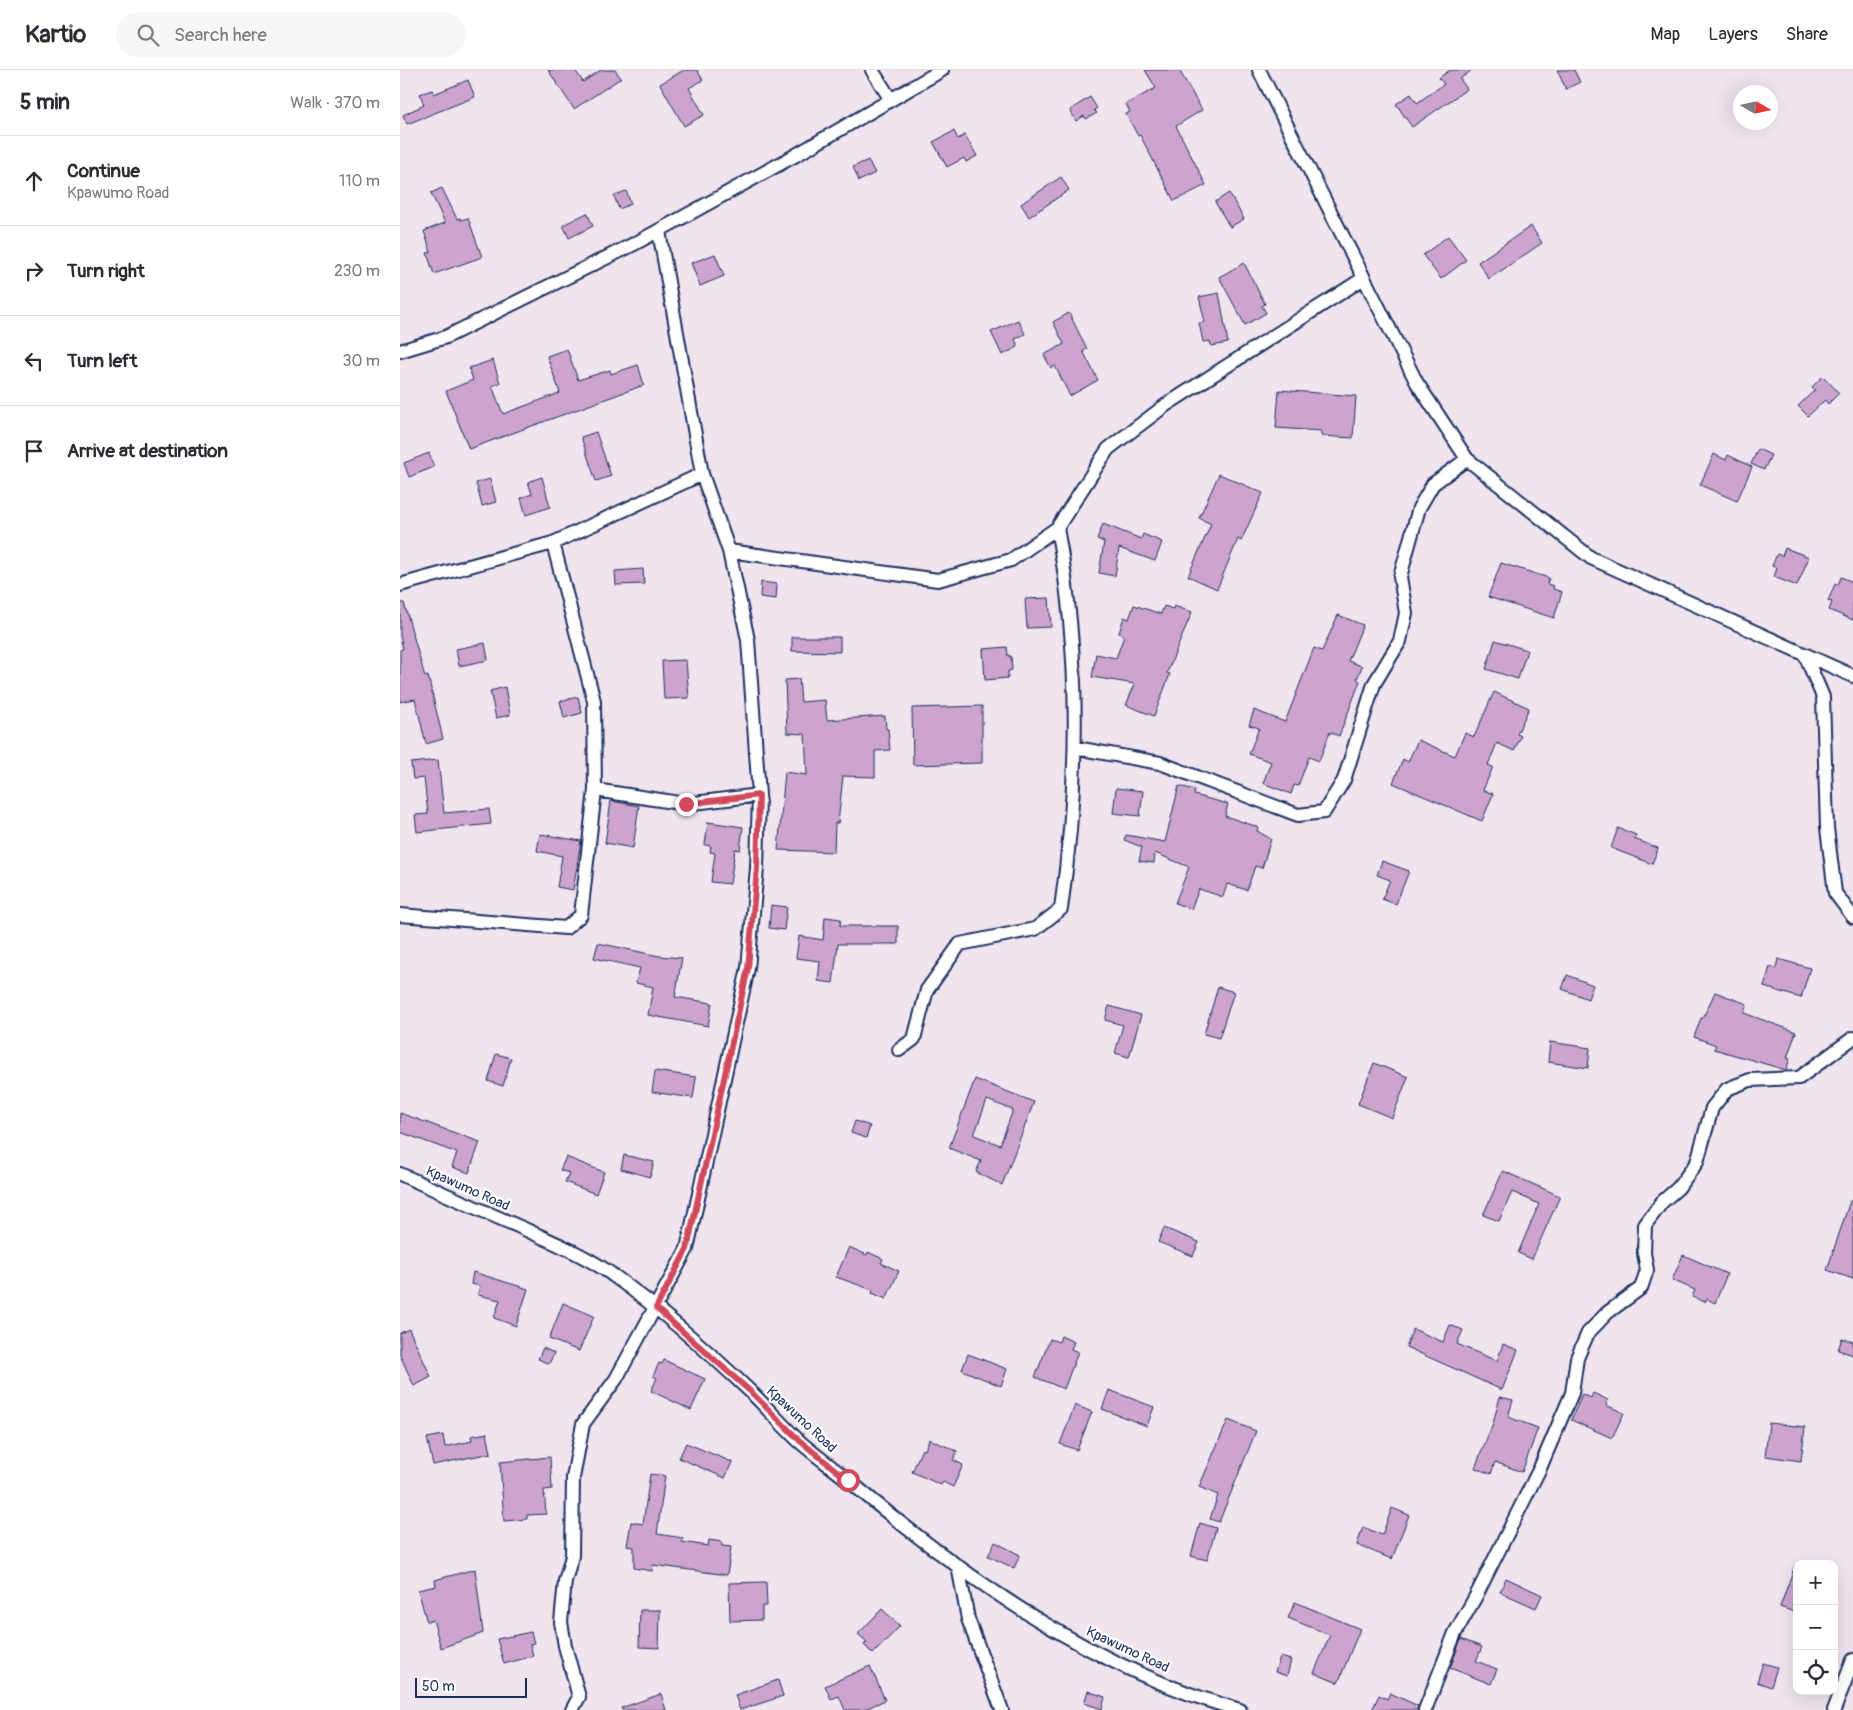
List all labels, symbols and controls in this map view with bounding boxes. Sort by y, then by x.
search box [116,12,466,57]
text: Kartio [25,20,86,49]
icon: search [134,21,162,49]
text: Search here [174,23,267,47]
text: Map [1651,23,1680,46]
text: Layers [1708,23,1758,46]
text: Share [1786,23,1828,46]
north arrow [1733,85,1778,130]
text: 5 min [20,89,70,116]
text: Walk · 370 m [290,93,380,113]
text: Continue [67,159,140,183]
icon: ahead [20,167,48,195]
text: 110 m [339,171,380,191]
text: Kpawumo Road [67,183,169,203]
icon: right [20,257,48,285]
text: Turn right [67,259,145,283]
text: 230 m [334,261,380,281]
icon: left [20,347,48,375]
text: Turn left [67,349,137,373]
text: 30 m [342,351,380,371]
icon: arrive [20,437,48,465]
text: Arrive at destination [67,439,228,463]
route end [675,793,698,816]
street label: Kpawumo Road [423,1162,512,1215]
street label: Kpawumo Road [763,1383,840,1456]
route start [837,1469,860,1492]
map controls [1793,1560,1838,1695]
button: + [1793,1560,1838,1605]
button: − [1793,1605,1838,1650]
street label: Kpawumo Road [1084,1623,1172,1676]
button: locate [1793,1650,1838,1695]
scale bar [415,1675,528,1698]
text: 50 m [422,1678,455,1695]

